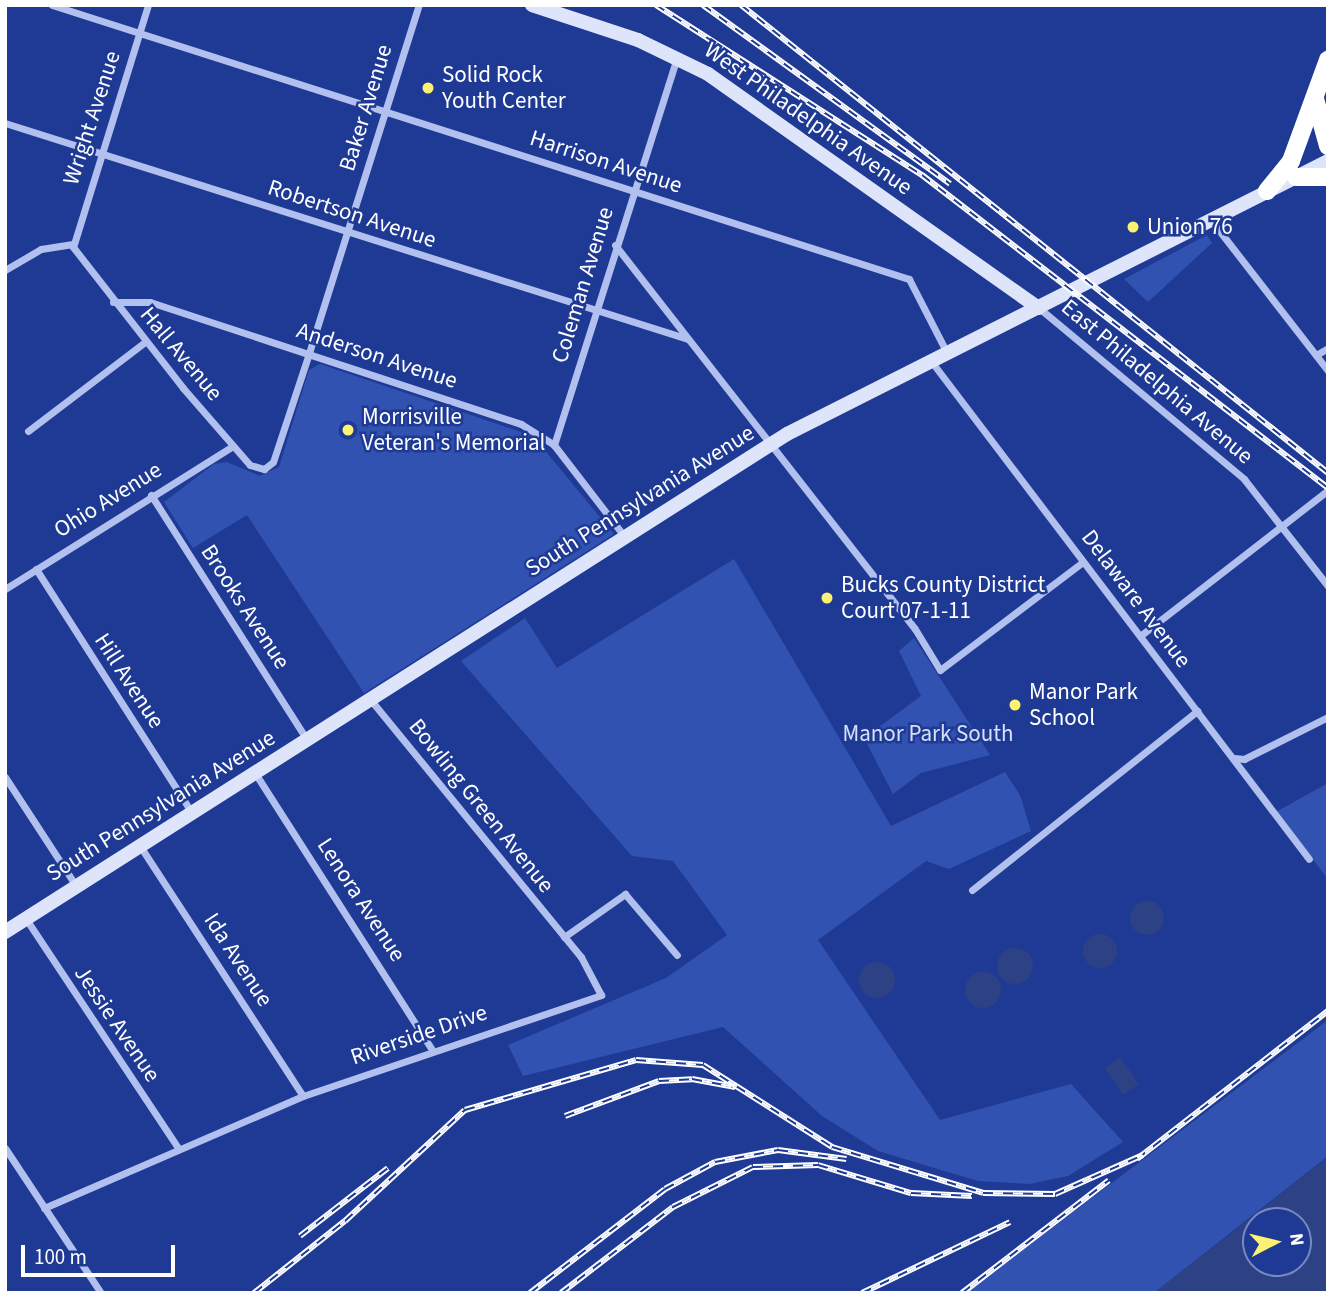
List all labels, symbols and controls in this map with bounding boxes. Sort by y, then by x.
street label: West Philadelphia Avenue [699,37,917,201]
street label: Baker Avenue [334,41,398,175]
street label: Wright Avenue [57,48,127,188]
place label: Solid Rock Youth Center [442,61,566,115]
marker: Solid Rock Youth Center [420,80,436,96]
street label: Harrison Avenue [526,124,686,200]
street label: Robertson Avenue [264,174,440,254]
street label: Coleman Avenue [546,204,620,366]
place label: Union 76 [1147,213,1233,241]
marker: Union 76 [1125,219,1141,235]
street label: East Philadelphia Avenue [1055,294,1259,470]
street label: Hall Avenue [134,302,228,406]
street label: Anderson Avenue [293,317,461,395]
place label: Morrisville Veteran's Memorial [362,403,545,457]
street label: South Pennsylvania Avenue [520,419,760,583]
marker: Morrisville Veteran's Memorial [340,422,356,438]
street label: Ohio Avenue [49,456,167,544]
street label: Delaware Avenue [1075,525,1197,673]
street label: Brooks Avenue [195,540,295,674]
place label: Bucks County District Court 07-1-11 [841,571,1045,625]
marker: Bucks County District Court 07-1-11 [819,590,835,606]
street label: Hill Avenue [88,628,170,734]
place label: Manor Park School [1029,678,1138,732]
marker: Manor Park School [1007,697,1023,713]
street label: Bowling Green Avenue [402,714,560,898]
park label: Manor Park South [842,720,1014,748]
street label: South Pennsylvania Avenue [41,724,281,888]
street label: Lenora Avenue [311,833,411,967]
street label: Ida Avenue [198,908,278,1012]
street label: Jessie Avenue [68,961,166,1087]
street label: Riverside Drive [347,999,491,1071]
north arrow [1242,1207,1312,1277]
scale bar [24,1232,178,1276]
text: N [1282,1232,1311,1248]
text: 100 m [34,1242,87,1272]

